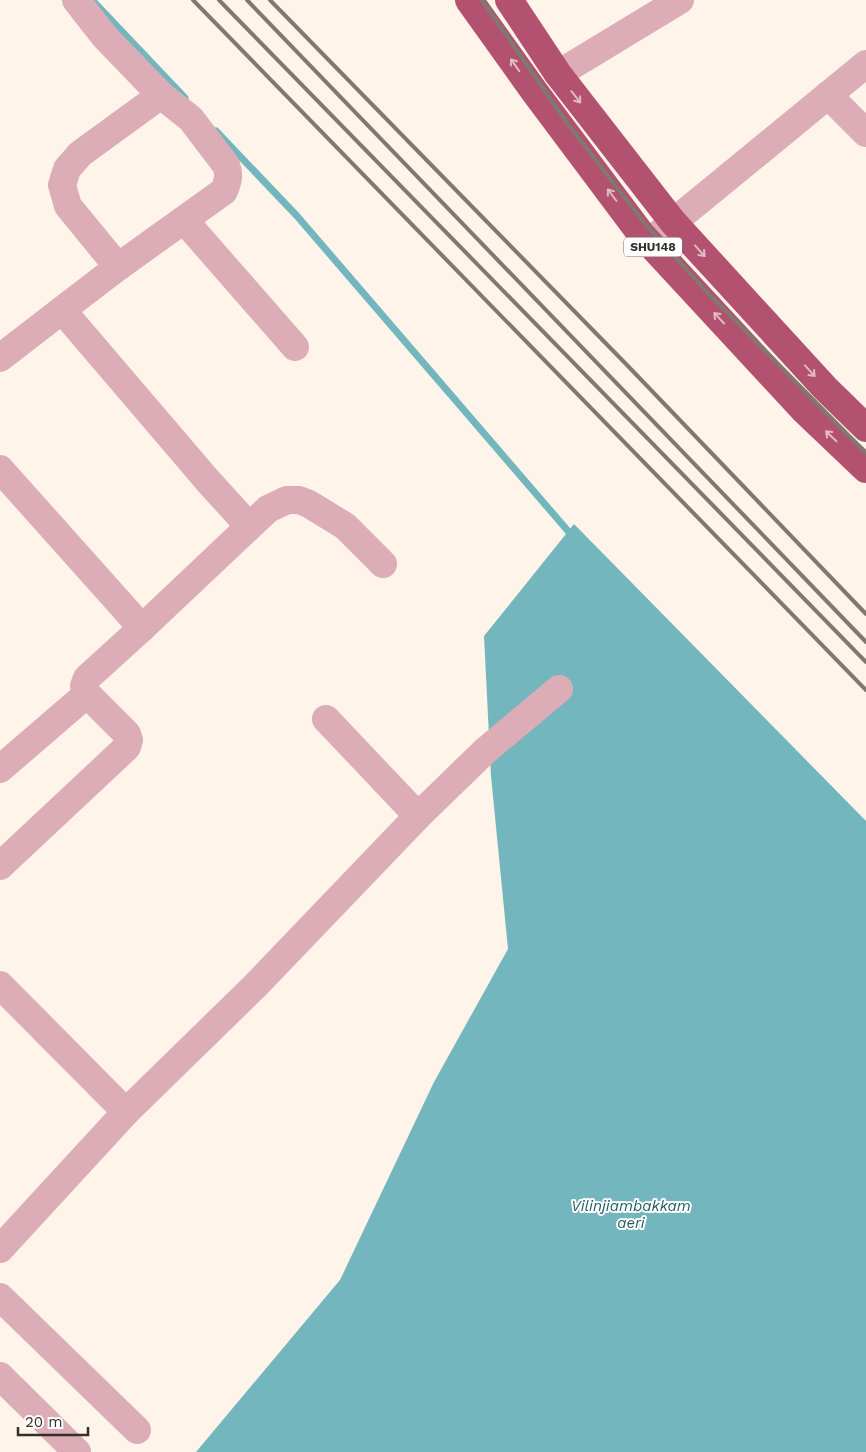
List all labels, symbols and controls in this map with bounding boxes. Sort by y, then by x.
one-way arrow [510,58,520,72]
one-way arrow [571,91,582,104]
one-way arrow [607,189,618,202]
road number: SHU148 [624,238,682,256]
one-way arrow [694,245,706,258]
one-way arrow [713,311,725,324]
one-way arrow [804,365,815,378]
one-way arrow [825,429,837,442]
water label: Vilinjiambakkam aeri [571,1197,691,1232]
scale bar [18,1404,88,1436]
text: 20 m [25,1413,63,1431]

